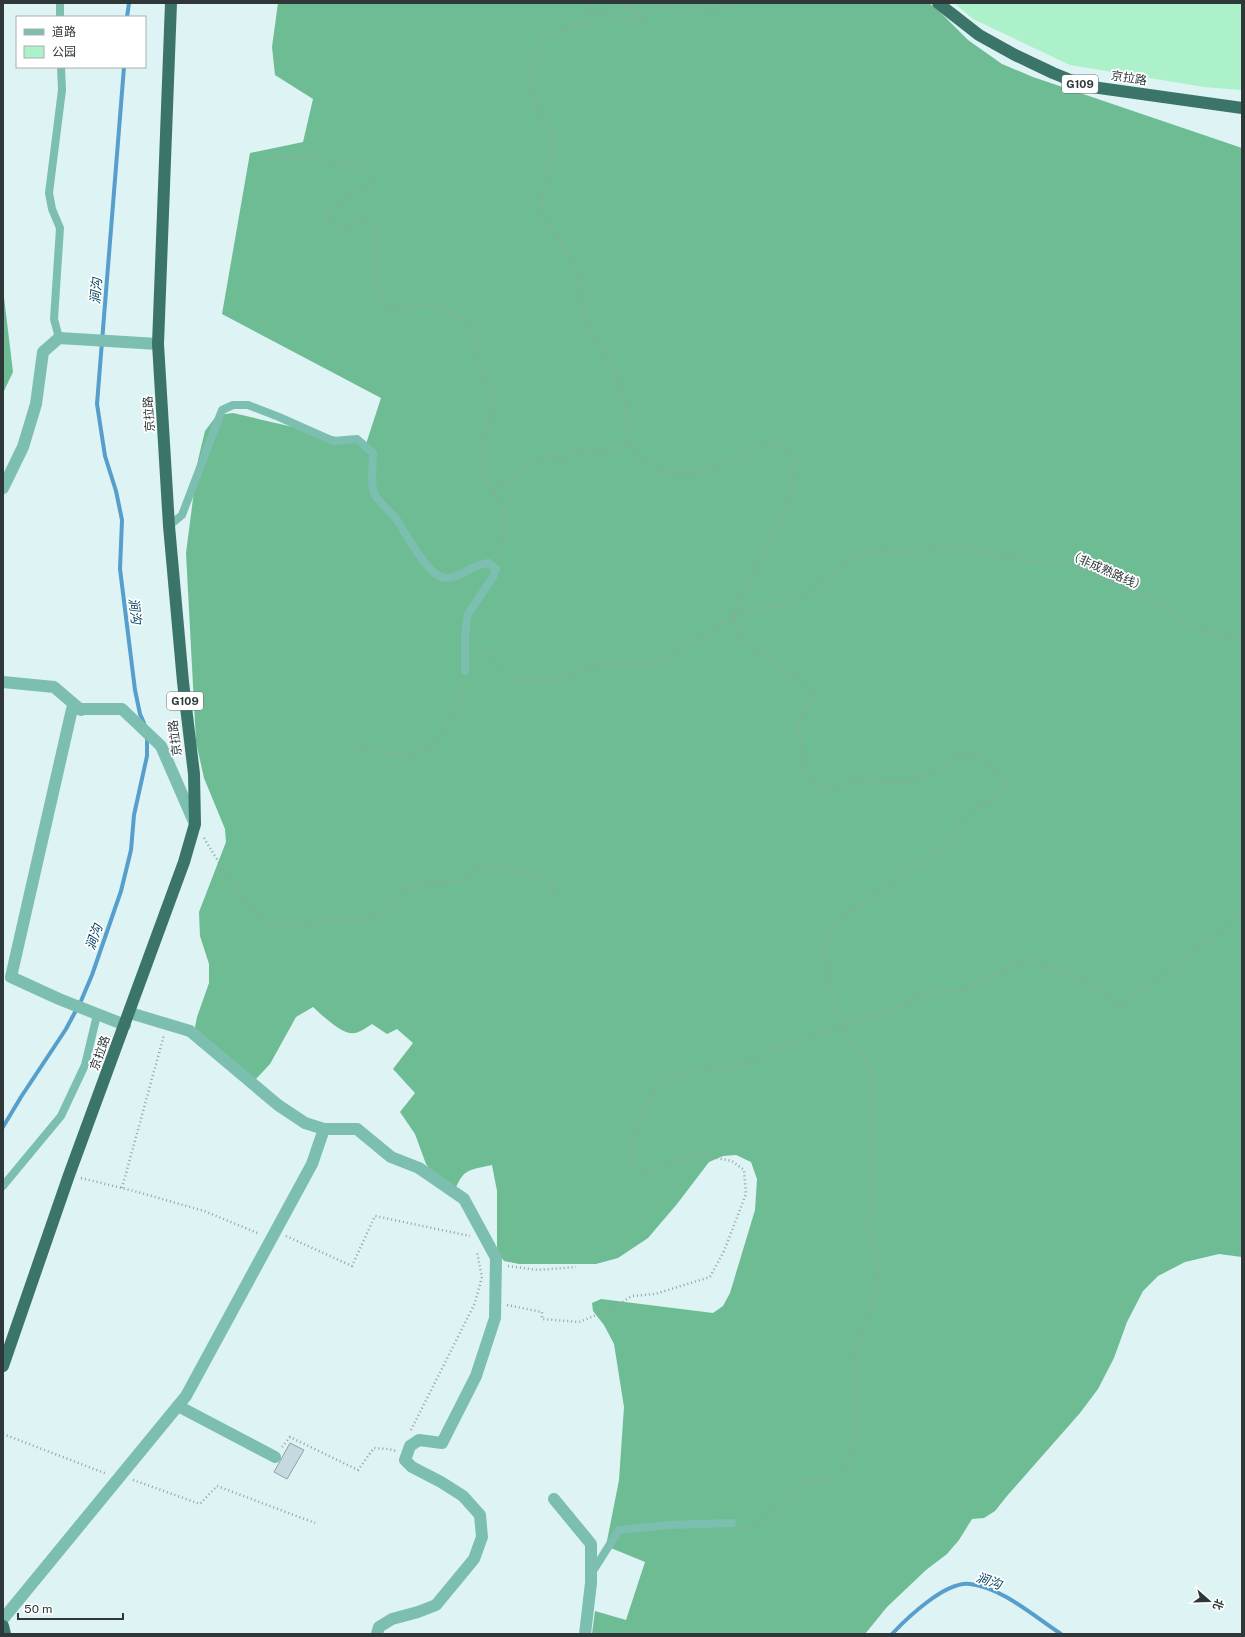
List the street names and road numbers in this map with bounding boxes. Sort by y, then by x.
street label: 京拉路 [1110,68,1148,88]
road number: G109 [1062,75,1098,93]
street label: 京拉路 [141,396,157,432]
street label: （非成熟路线） [1066,548,1148,594]
road number: G109 [167,692,203,710]
street label: 京拉路 [166,719,184,757]
street label: 京拉路 [87,1034,113,1072]

